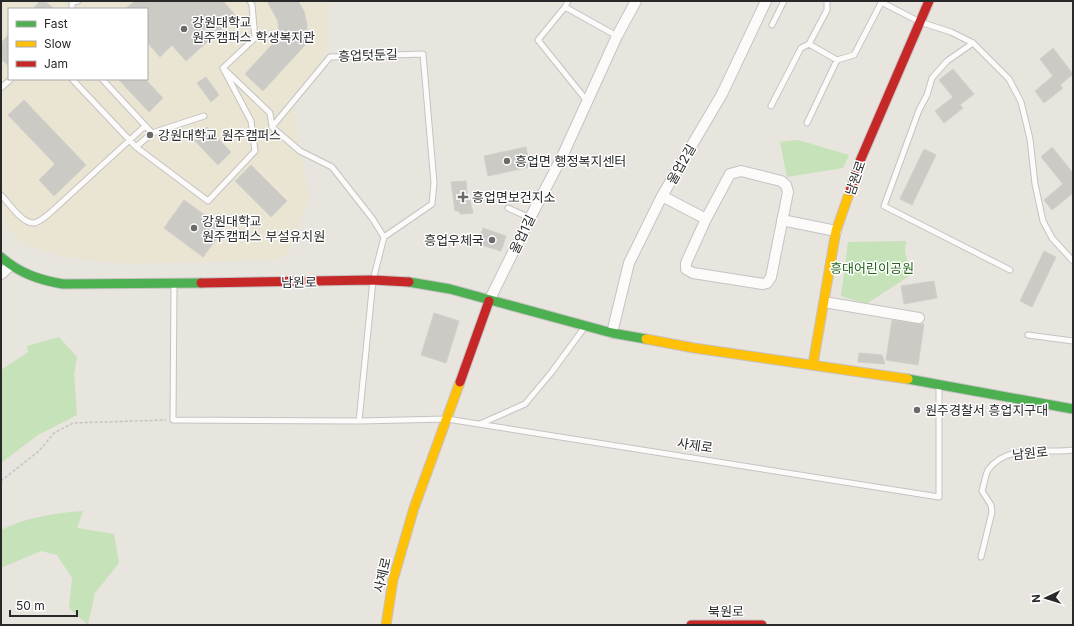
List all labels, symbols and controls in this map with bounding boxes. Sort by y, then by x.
legend [8,8,148,80]
place label: 강원대학교 원주캠퍼스 학생복지관 [192,14,315,45]
text: Fast [44,16,68,31]
marker: 강원대학교 원주캠퍼스 학생복지관 [179,24,189,34]
text: Slow [44,36,72,51]
street label: 흥업텃둔길 [338,46,398,64]
text: Jam [44,56,68,71]
place label: 강원대학교 원주캠퍼스 [158,127,281,143]
marker: 강원대학교 원주캠퍼스 [145,130,155,140]
street label: 울업2길 [663,141,699,187]
place label: 흥업면 행정복지센터 [515,153,626,169]
marker: 흥업면 행정복지센터 [502,156,512,166]
street label: 남원로 [842,158,868,198]
place label: 흥업면보건지소 [472,189,556,205]
marker: 흥업면보건지소 [457,191,469,203]
street label: 울업1길 [506,212,538,256]
place label: 강원대학교 원주캠퍼스 부설유치원 [202,213,325,244]
marker: 강원대학교 원주캠퍼스 부설유치원 [189,223,199,233]
place label: 흥업우체국 [424,232,484,248]
marker: 흥업우체국 [487,235,497,245]
park label: 흥대어린이공원 [830,260,914,276]
street label: 남원로 [281,274,317,290]
place label: 원주경찰서 흥업지구대 [925,402,1048,418]
marker: 원주경찰서 흥업지구대 [912,405,922,415]
street label: 사제로 [676,434,714,456]
street label: 남원로 [1011,443,1049,463]
street label: 사제로 [370,556,394,594]
north arrow [1026,578,1066,618]
scale bar [10,592,77,618]
text: N [1029,594,1043,603]
text: 50 m [16,598,45,613]
street label: 북원로 [708,603,744,619]

